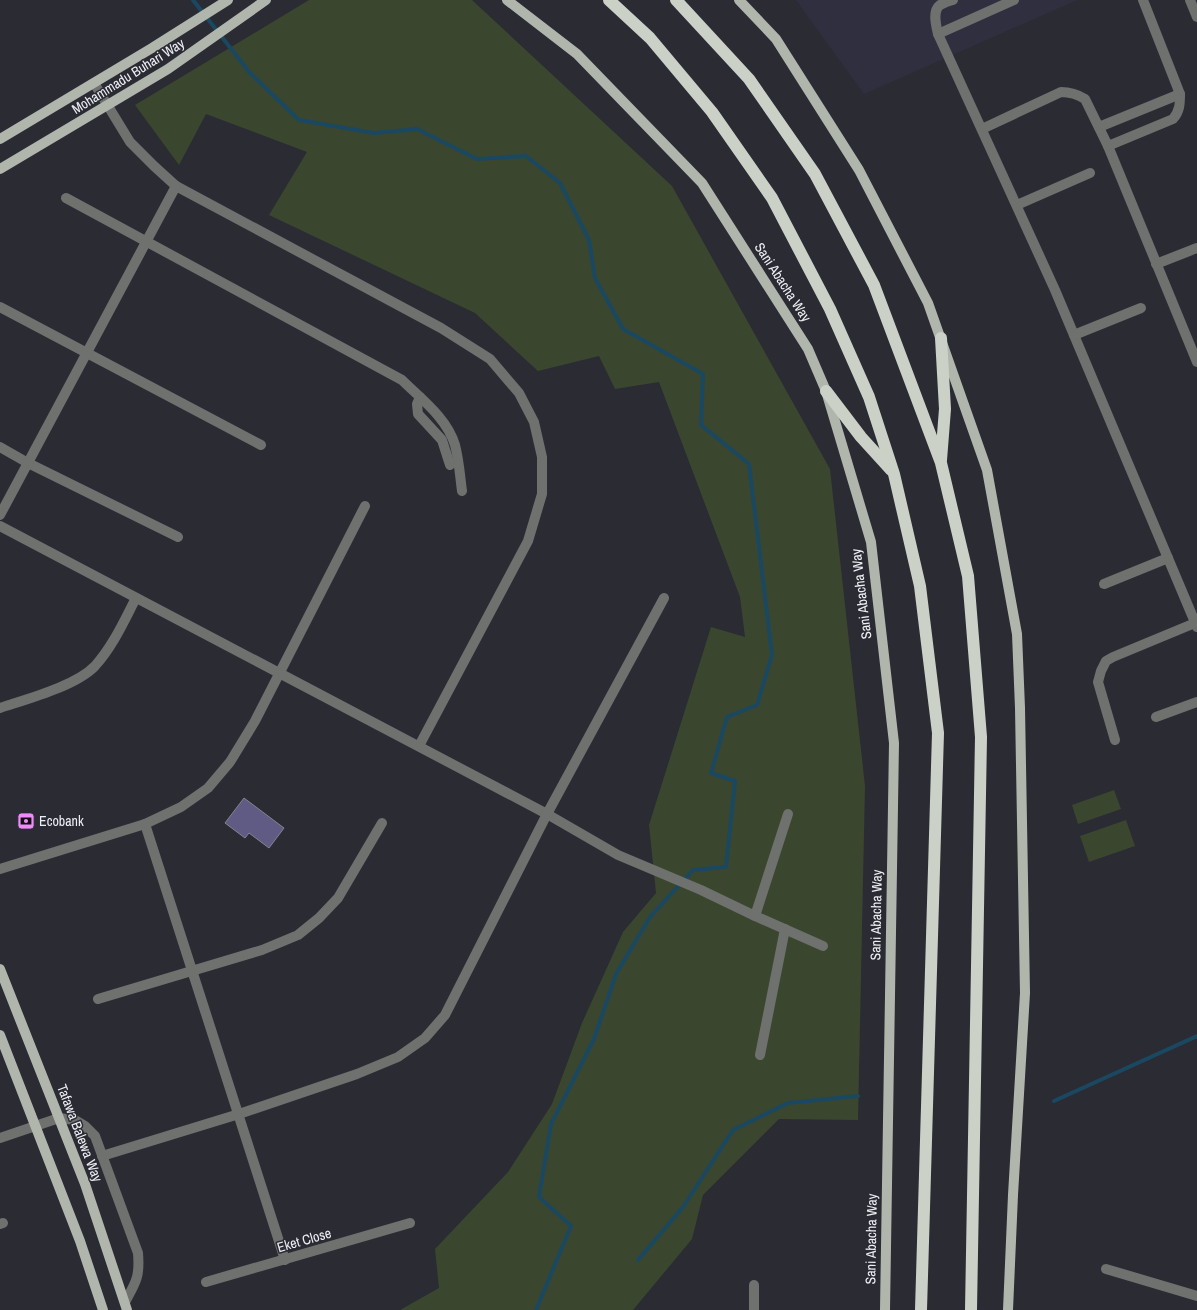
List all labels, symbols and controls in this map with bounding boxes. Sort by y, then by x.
street label: Mohammadu Buhari Way [68,34,188,118]
street label: Sani Abacha Way [751,239,815,325]
street label: Sani Abacha Way [847,548,875,640]
bank icon: Ecobank [16,811,36,831]
place label: Ecobank [39,812,84,830]
street label: Sani Abacha Way [866,869,886,961]
street label: Tafawa Balewa Way [53,1082,107,1185]
street label: Sani Abacha Way [861,1193,881,1285]
street label: Eket Close [275,1224,333,1256]

